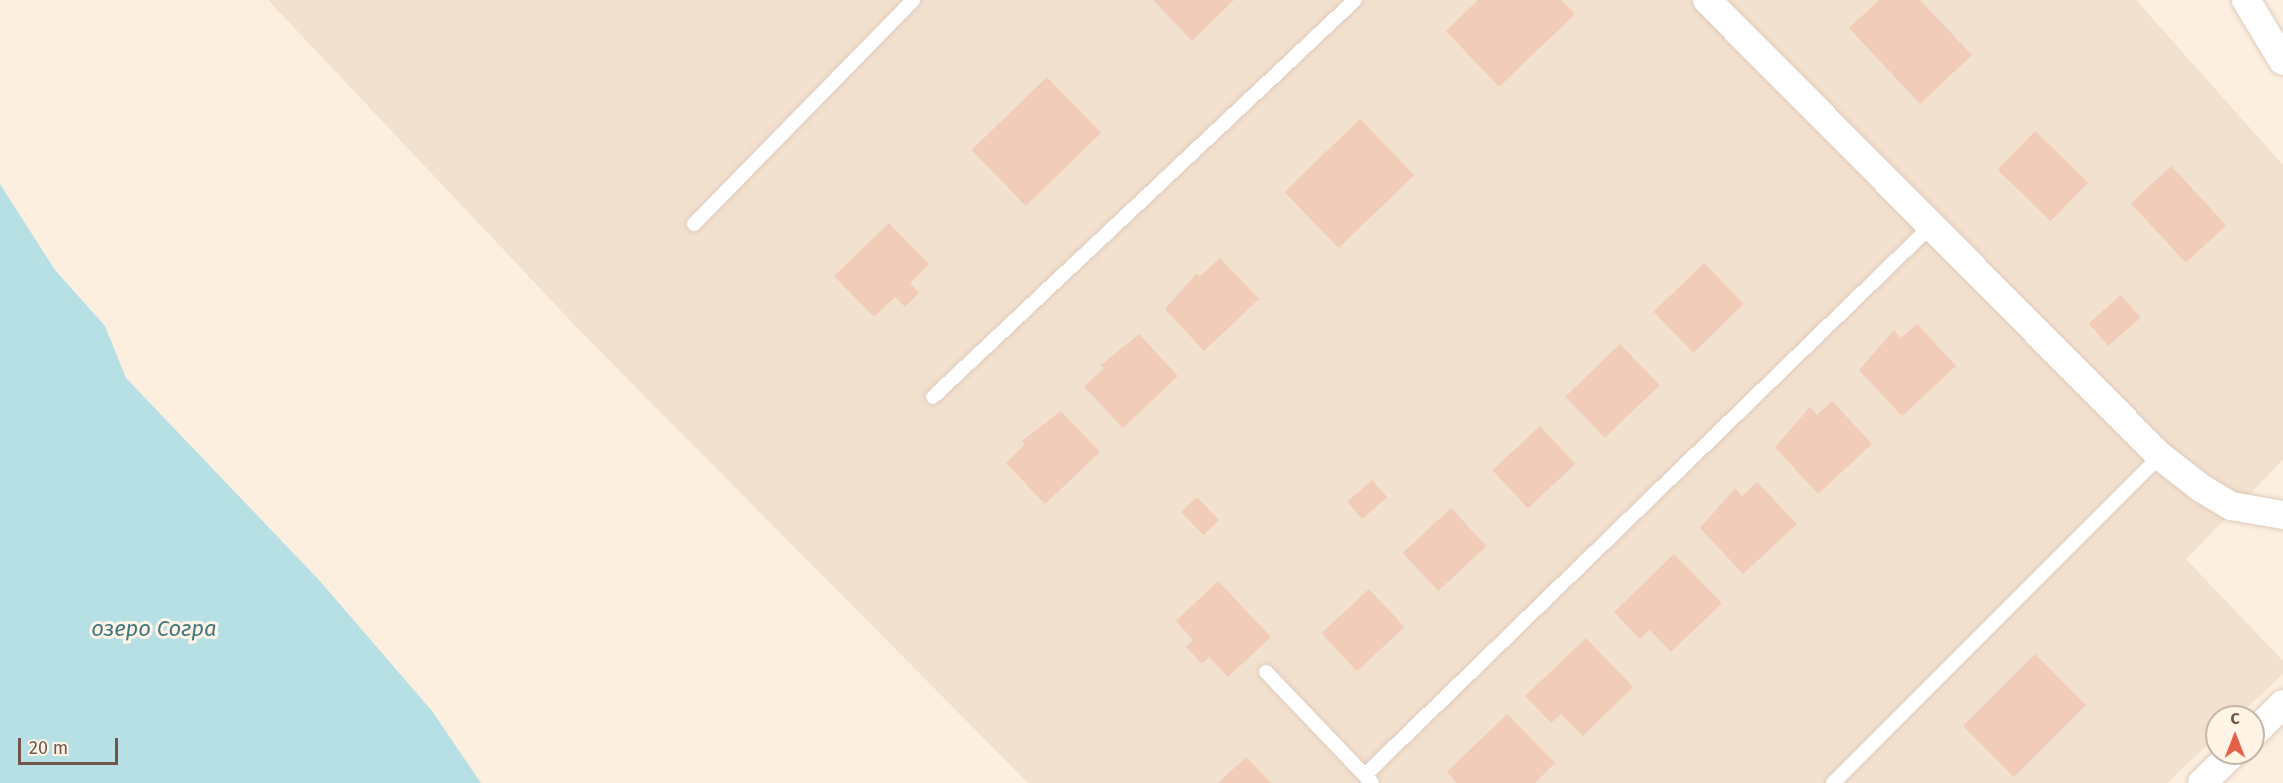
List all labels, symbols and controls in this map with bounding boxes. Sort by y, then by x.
water label: озеро Согра [91,616,217,642]
north arrow [2205,705,2265,765]
text: С [2230,709,2240,728]
scale bar [21,726,122,764]
text: 20 m [29,737,68,759]

